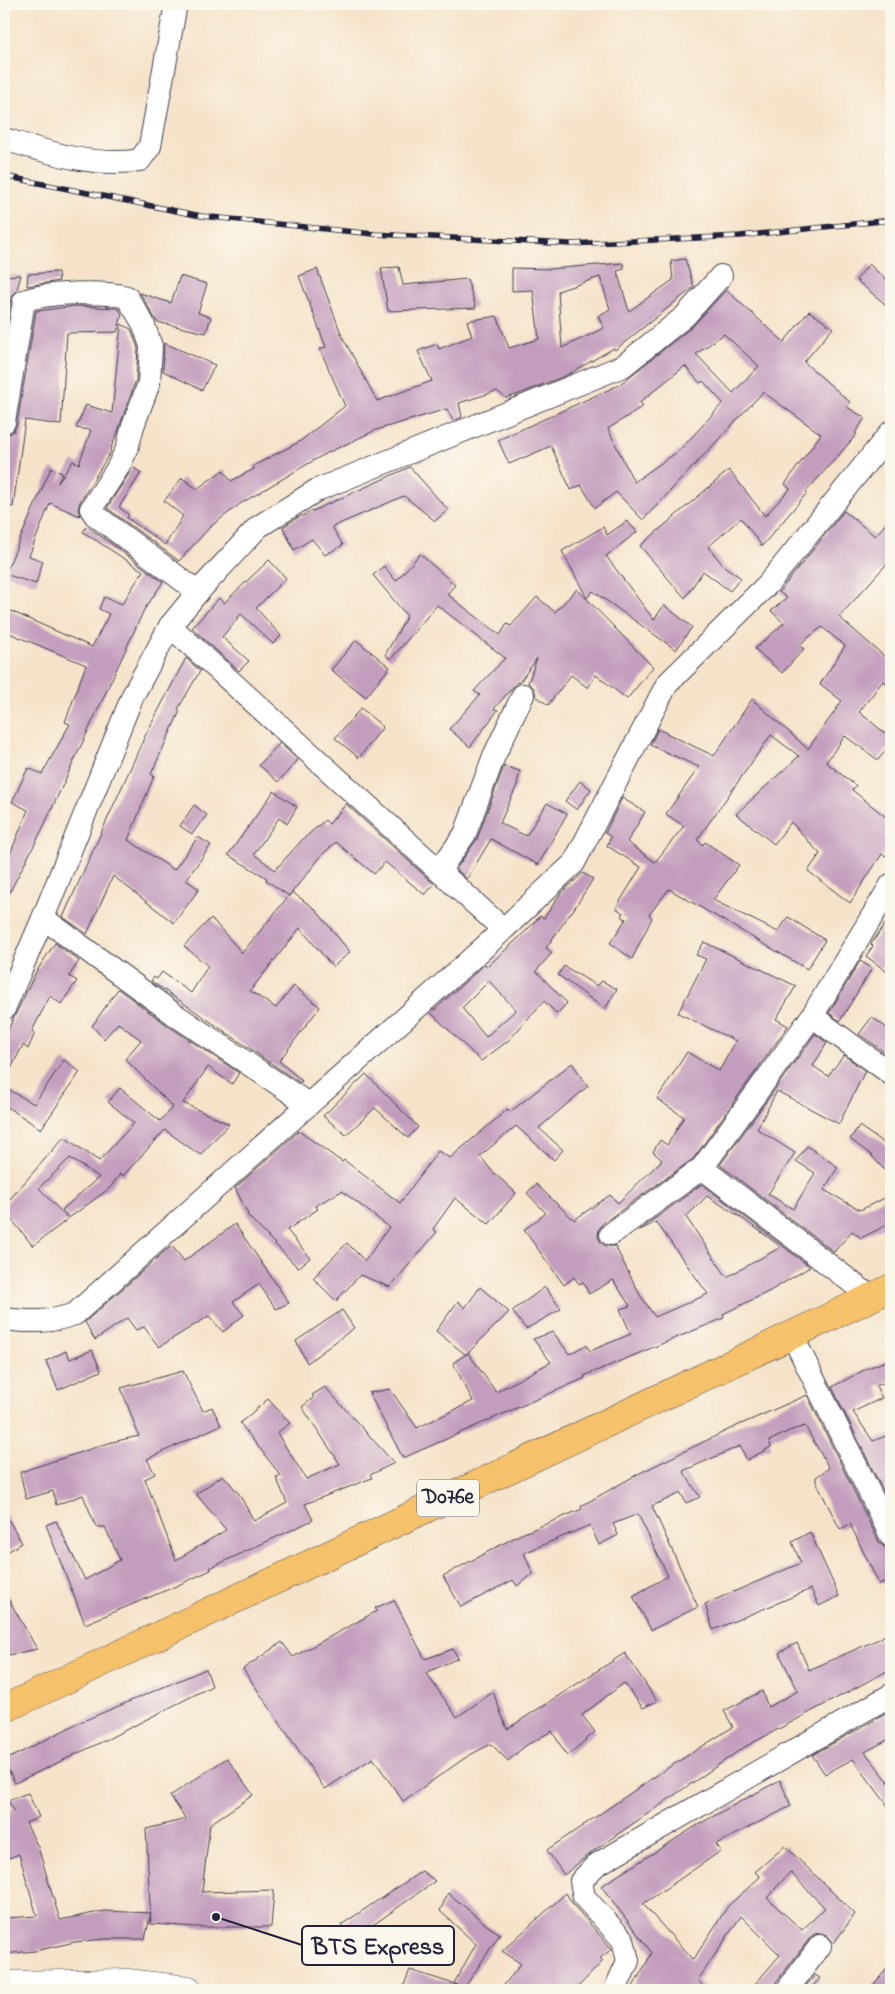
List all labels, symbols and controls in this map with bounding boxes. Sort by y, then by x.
road number: D076e [417,1480,479,1516]
callout: BTS Express [302,1926,454,1965]
text: BTS Express [311,1931,444,1966]

